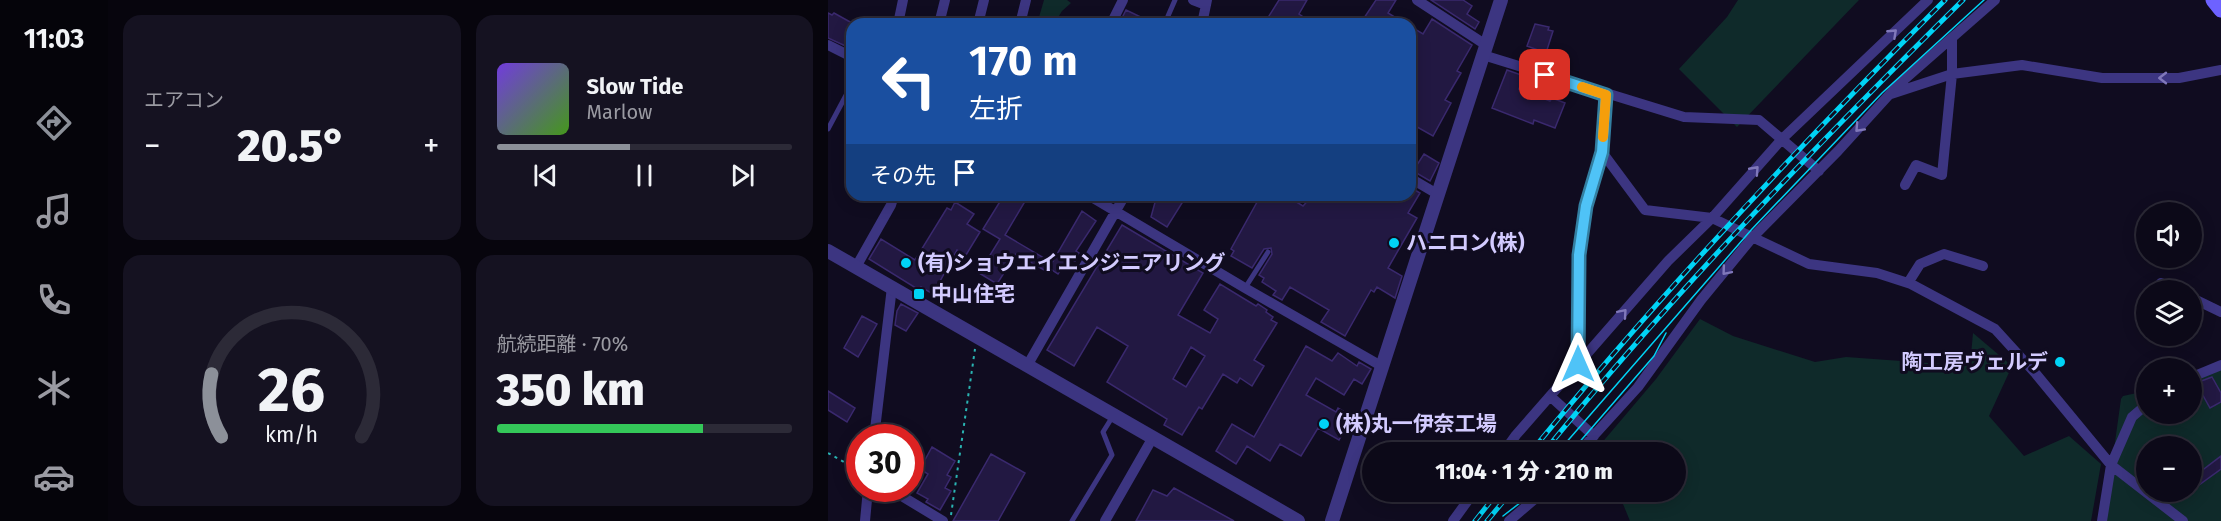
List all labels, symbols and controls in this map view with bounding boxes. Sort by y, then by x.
text: 11:03 [24,23,84,55]
one-way arrow [1887,29,1897,40]
text: 170 m [969,36,1078,86]
icon: left [870,42,948,120]
pin [1519,49,1570,100]
icon: arrive [1528,58,1561,91]
one-way arrow [2159,72,2168,84]
text: Slow Tide [587,73,683,100]
text: エアコン [144,88,224,112]
text: 左折 [969,93,1023,125]
text: Marlow [587,100,652,124]
icon: directions [33,102,75,144]
text: 20.5° [237,119,346,173]
one-way arrow [1855,122,1866,132]
text: − [144,126,161,166]
text: + [423,126,439,166]
icon: arrive [948,156,981,189]
icon: previous [529,159,562,192]
icon: pause [628,159,661,192]
icon: next [726,159,759,192]
text: その先 [870,162,936,189]
one-way arrow [1748,166,1759,177]
icon: music [33,190,75,232]
map controls [2136,202,2202,502]
button: sound [2136,202,2202,268]
place label: ハニロン(株) [1406,230,1525,256]
marker: ハニロン(株) [1387,236,1401,250]
place label: (有)ショウエイエンジニアリング [918,250,1225,276]
marker: (有)ショウエイエンジニアリング [899,256,913,270]
one-way arrow [1722,264,1733,275]
icon: phone [33,279,75,321]
button: layers [2136,280,2202,346]
place label: 中山住宅 [931,281,1015,307]
marker: 中山住宅 [912,287,926,301]
one-way arrow [1616,309,1627,320]
text: 航続距離 · 70% [497,332,628,356]
position arrow [1546,332,1610,396]
place label: 陶工房ヴェルデ [1901,349,2048,375]
text: 26 [258,353,325,428]
marker: 陶工房ヴェルデ [2053,355,2067,369]
button: + [2136,358,2202,424]
text: 350 km [497,363,645,417]
icon: climate [33,367,75,409]
place label: (株)丸一伊奈工場 [1336,411,1497,437]
marker: (株)丸一伊奈工場 [1317,417,1331,431]
text: km/h [265,423,318,449]
speed limit sign: 30 [846,424,924,502]
button: − [2136,436,2202,502]
icon: car [33,456,75,498]
text: 11:04 · 1 分 · 210 m [1435,458,1613,485]

